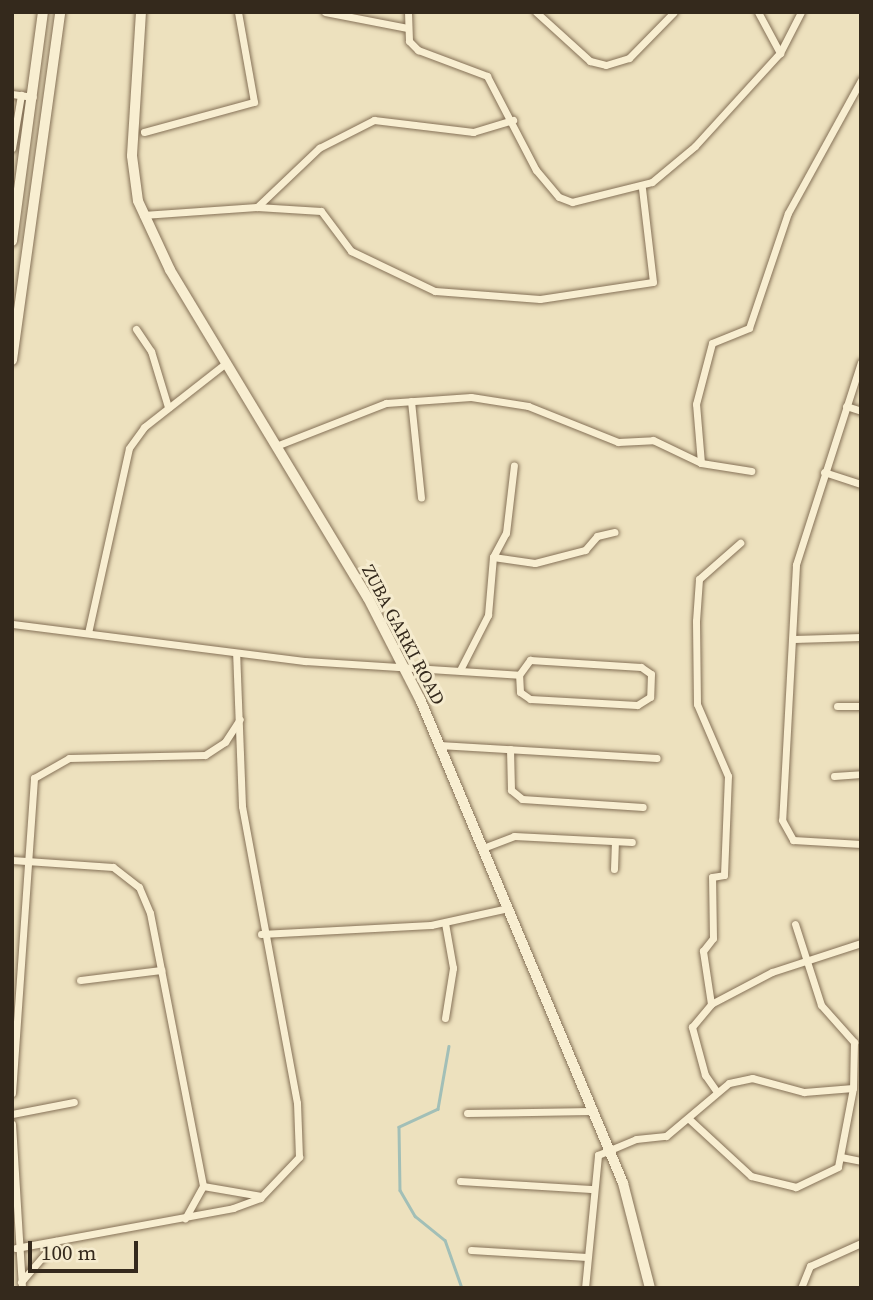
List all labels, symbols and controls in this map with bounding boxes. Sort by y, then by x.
street label: ZUBA GARKI ROAD [357,561,449,709]
scale bar [32,1226,142,1270]
text: 100 m [41,1238,96,1267]

